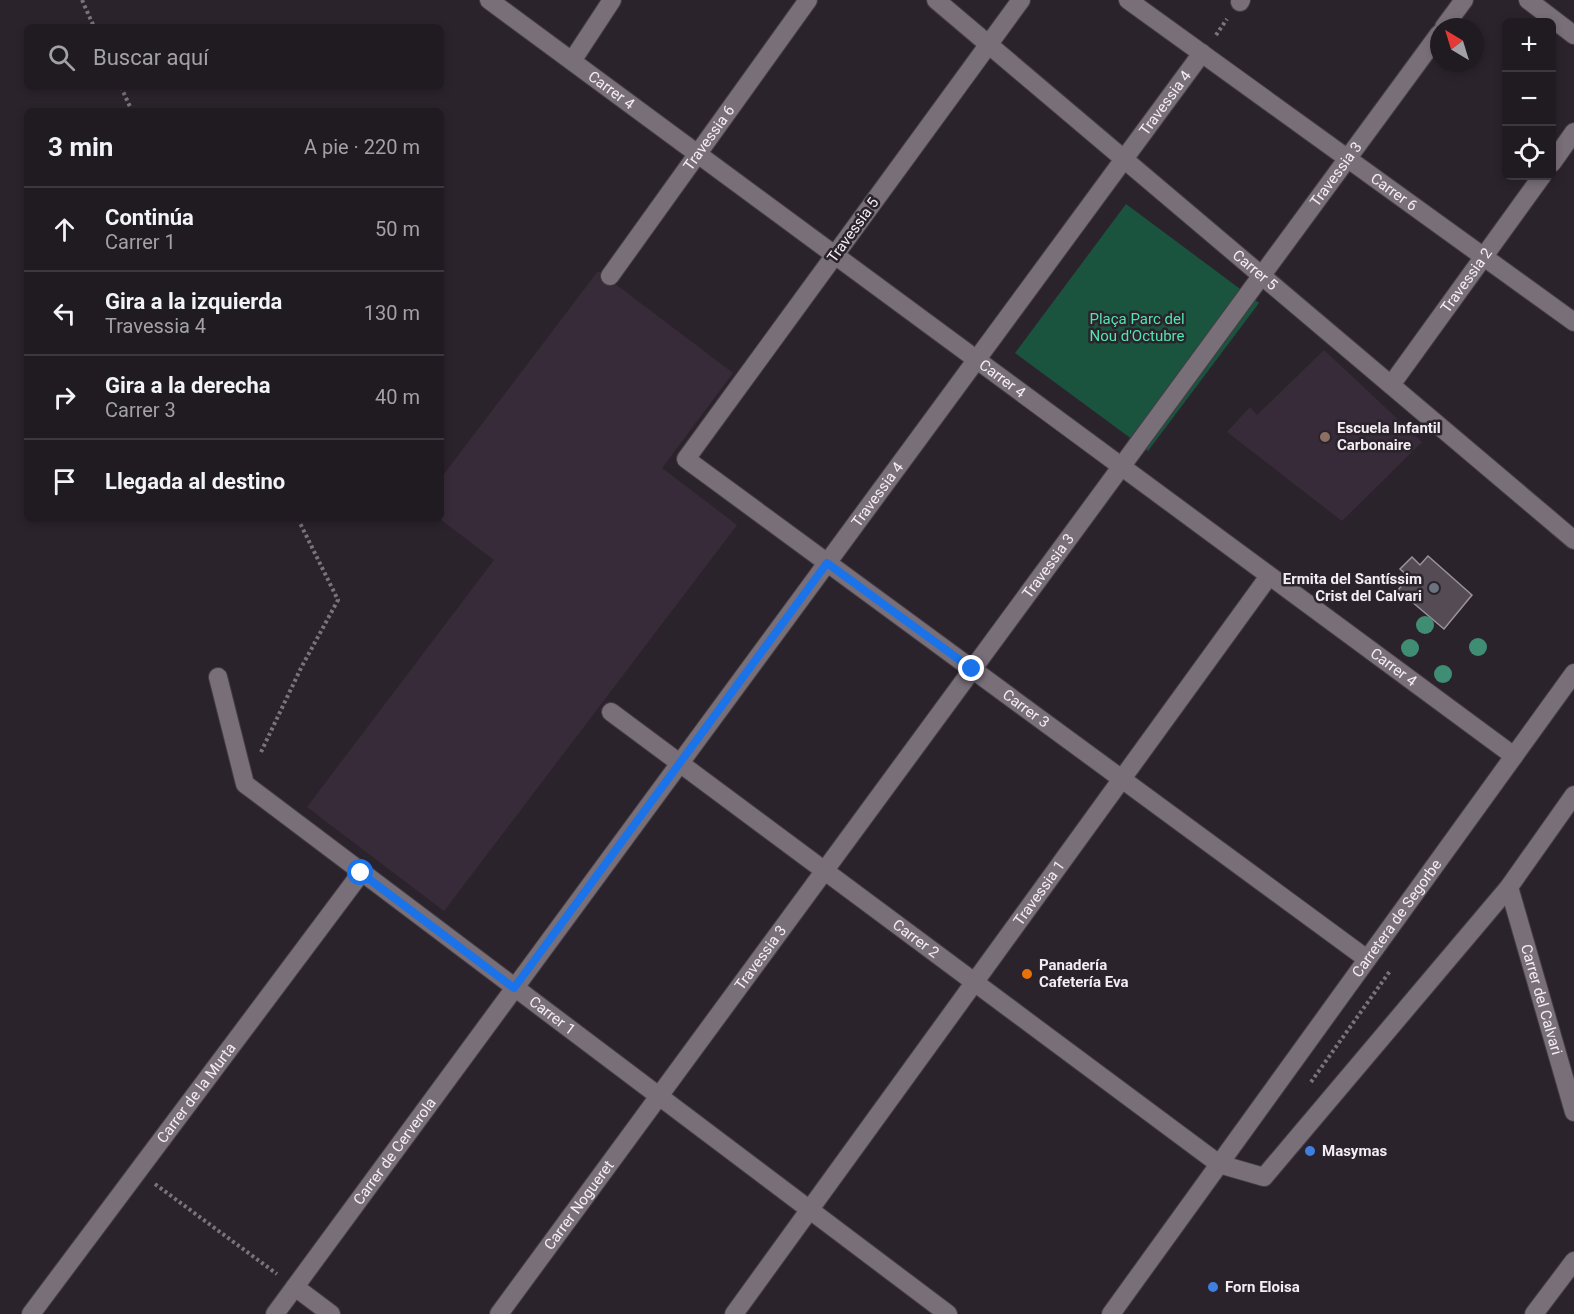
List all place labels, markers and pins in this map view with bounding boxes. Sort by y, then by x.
place label: Escuela Infantil Carbonaire [1337,419,1441,454]
marker: Escuela Infantil Carbonaire [1318,430,1332,444]
place label: Ermita del Santíssim Crist del Calvari [1283,570,1422,605]
marker: Ermita del Santíssim Crist del Calvari [1427,581,1441,595]
place label: Panadería Cafetería Eva [1039,956,1128,991]
marker: Panadería Cafetería Eva [1020,967,1034,981]
place label: Masymas [1322,1142,1387,1160]
marker: Masymas [1303,1144,1317,1158]
place label: Forn Eloisa [1225,1278,1300,1296]
marker: Forn Eloisa [1206,1280,1220,1294]

